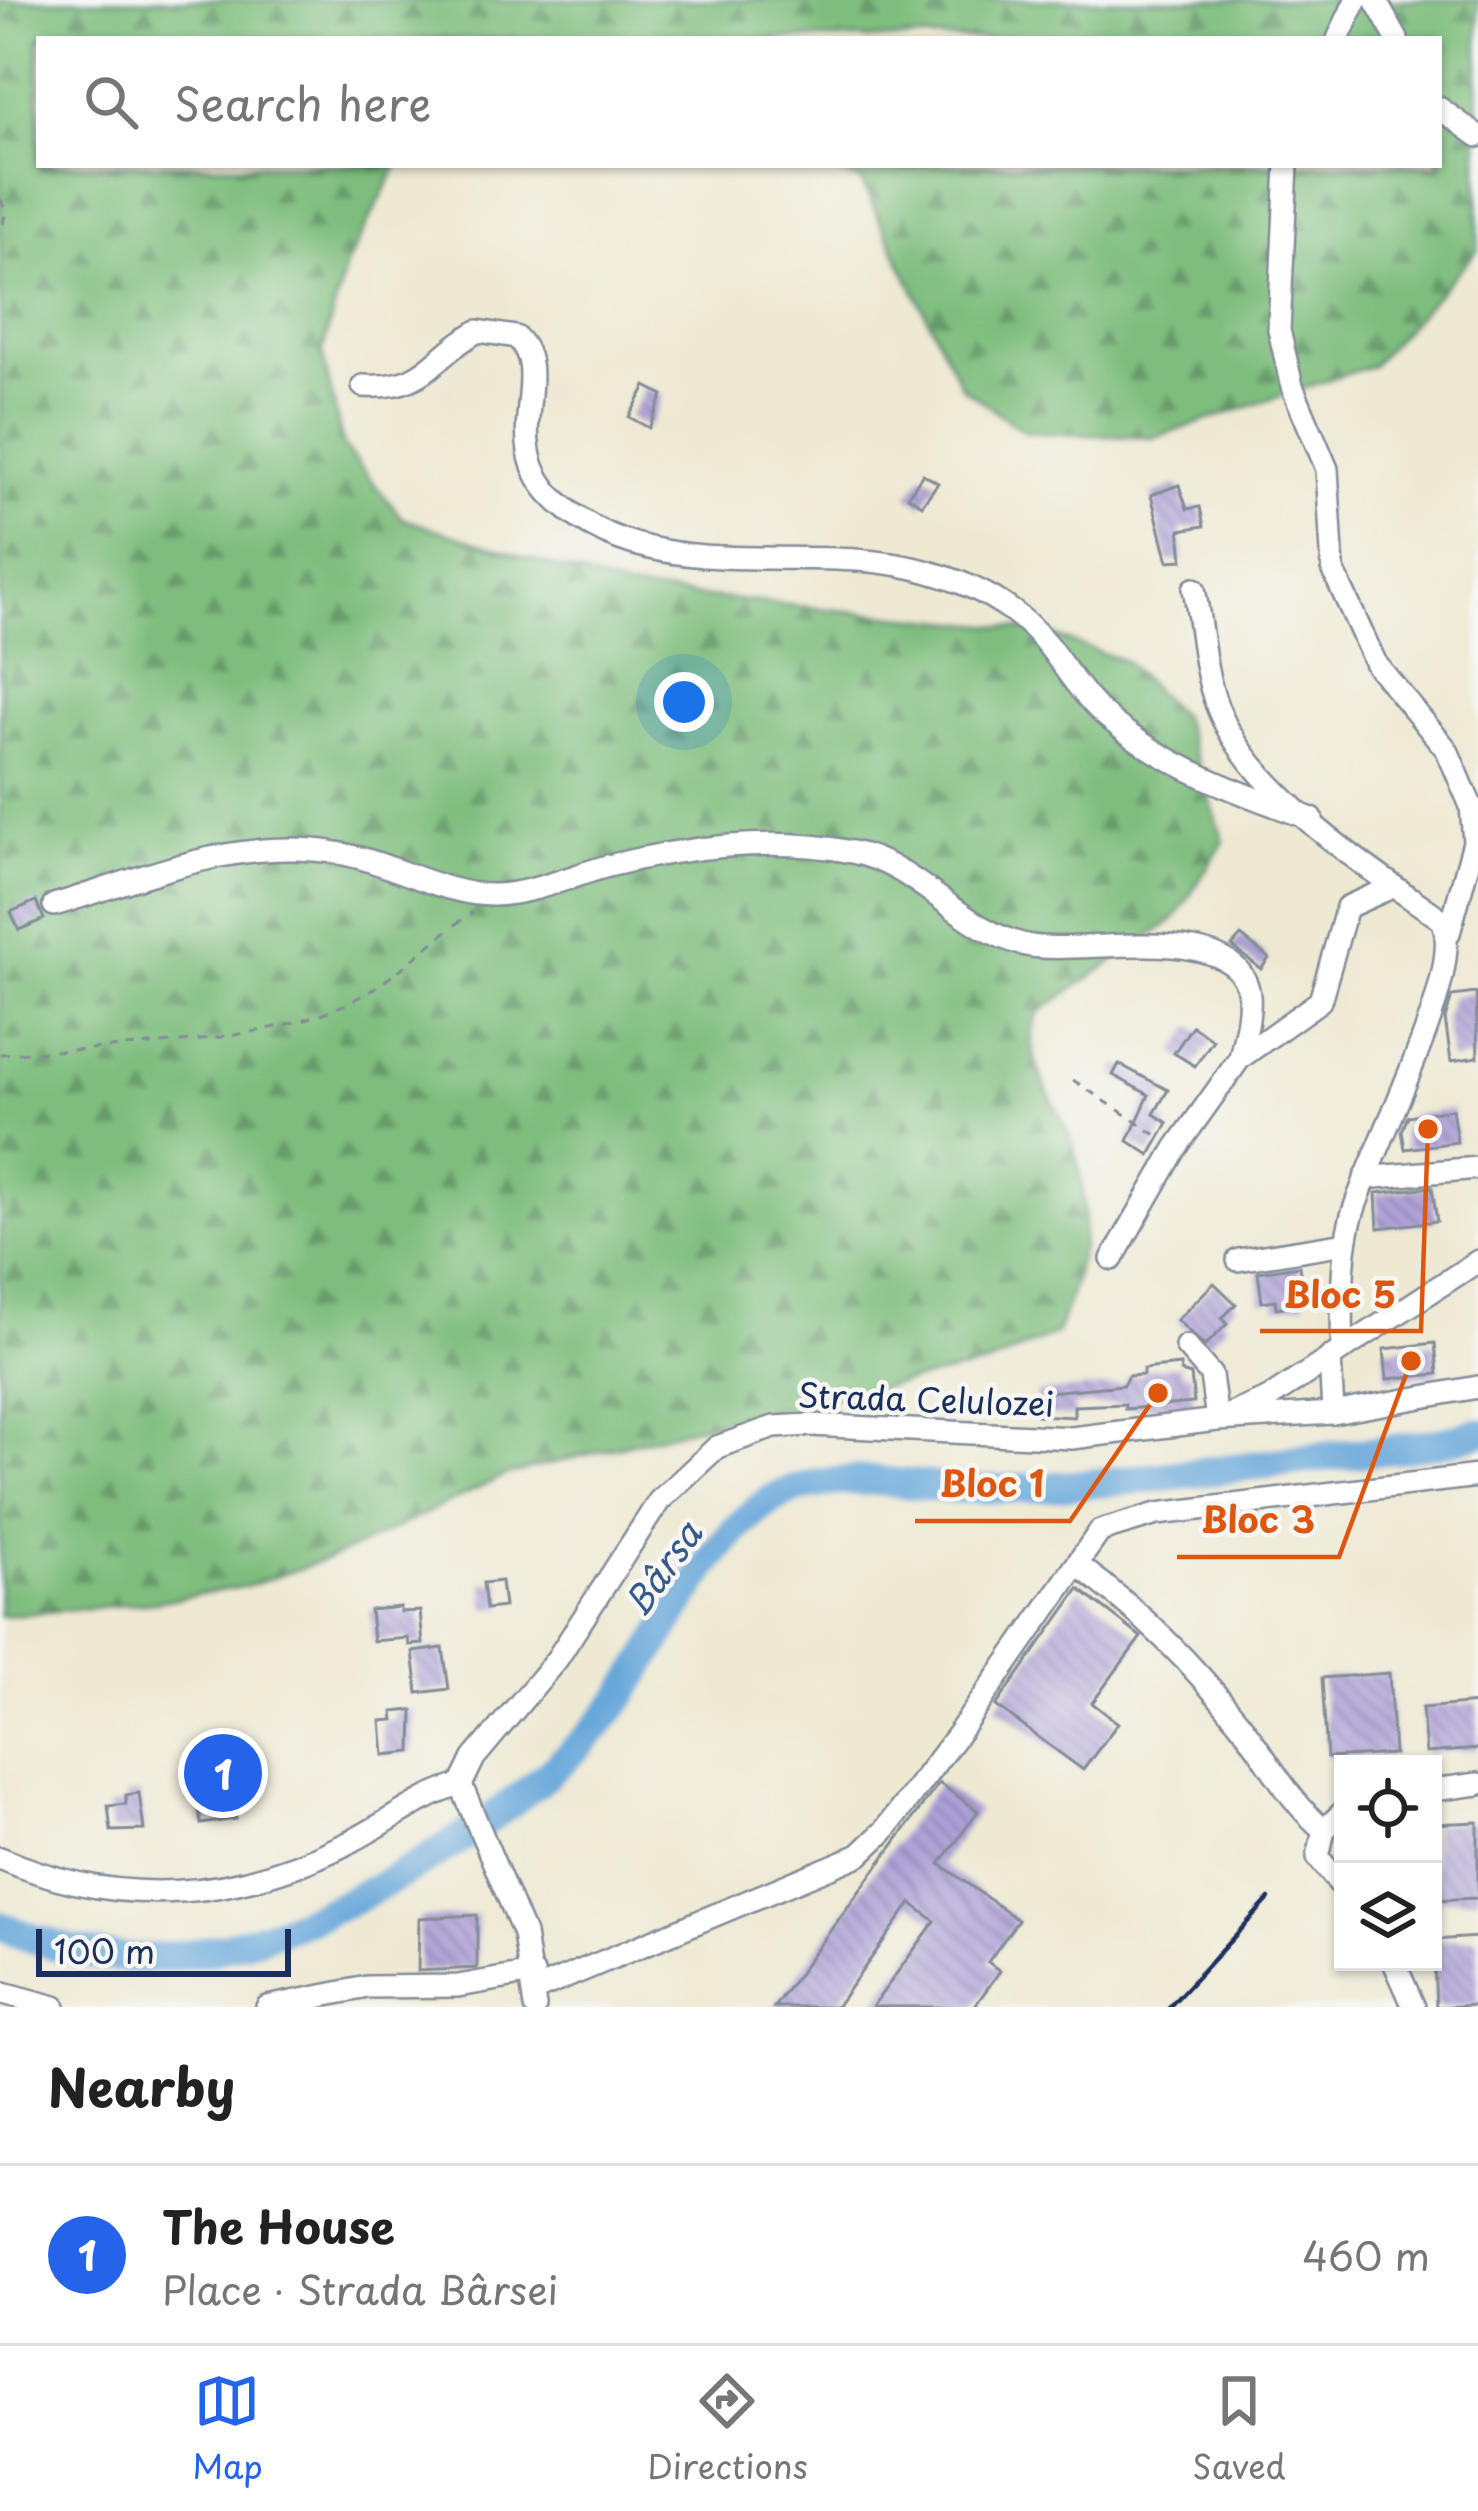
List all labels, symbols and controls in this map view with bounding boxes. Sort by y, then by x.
search box [36,36,1442,168]
text: Search here [174,68,431,136]
icon: search [78,69,144,135]
your location [654,672,714,732]
callout: Bloc 5 [1260,1259,1421,1331]
text: Bloc 5 [1284,1266,1396,1320]
street label: Strada Celulozei [797,1369,1055,1427]
callout: Bloc 1 [915,1449,1070,1521]
text: Bloc 1 [940,1455,1044,1509]
callout: Bloc 3 [1177,1485,1339,1557]
text: Bloc 3 [1201,1491,1315,1545]
water label: Bârsa [609,1508,714,1626]
pin: 1 [184,1728,262,1818]
map controls [1334,1755,1442,1971]
button: locate [1334,1755,1442,1863]
button: layers [1334,1863,1442,1971]
scale bar [36,1923,291,1976]
text: 100 m [54,1925,155,1975]
text: Nearby [48,2047,235,2124]
text: The House [162,2191,395,2259]
text: 1 [78,2225,96,2284]
text: 460 m [1302,2225,1430,2284]
text: Place · Strada Bârsei [162,2259,558,2318]
tab: Map [192,2368,263,2490]
tab: Directions [647,2368,808,2490]
tab: Saved [1192,2368,1286,2490]

